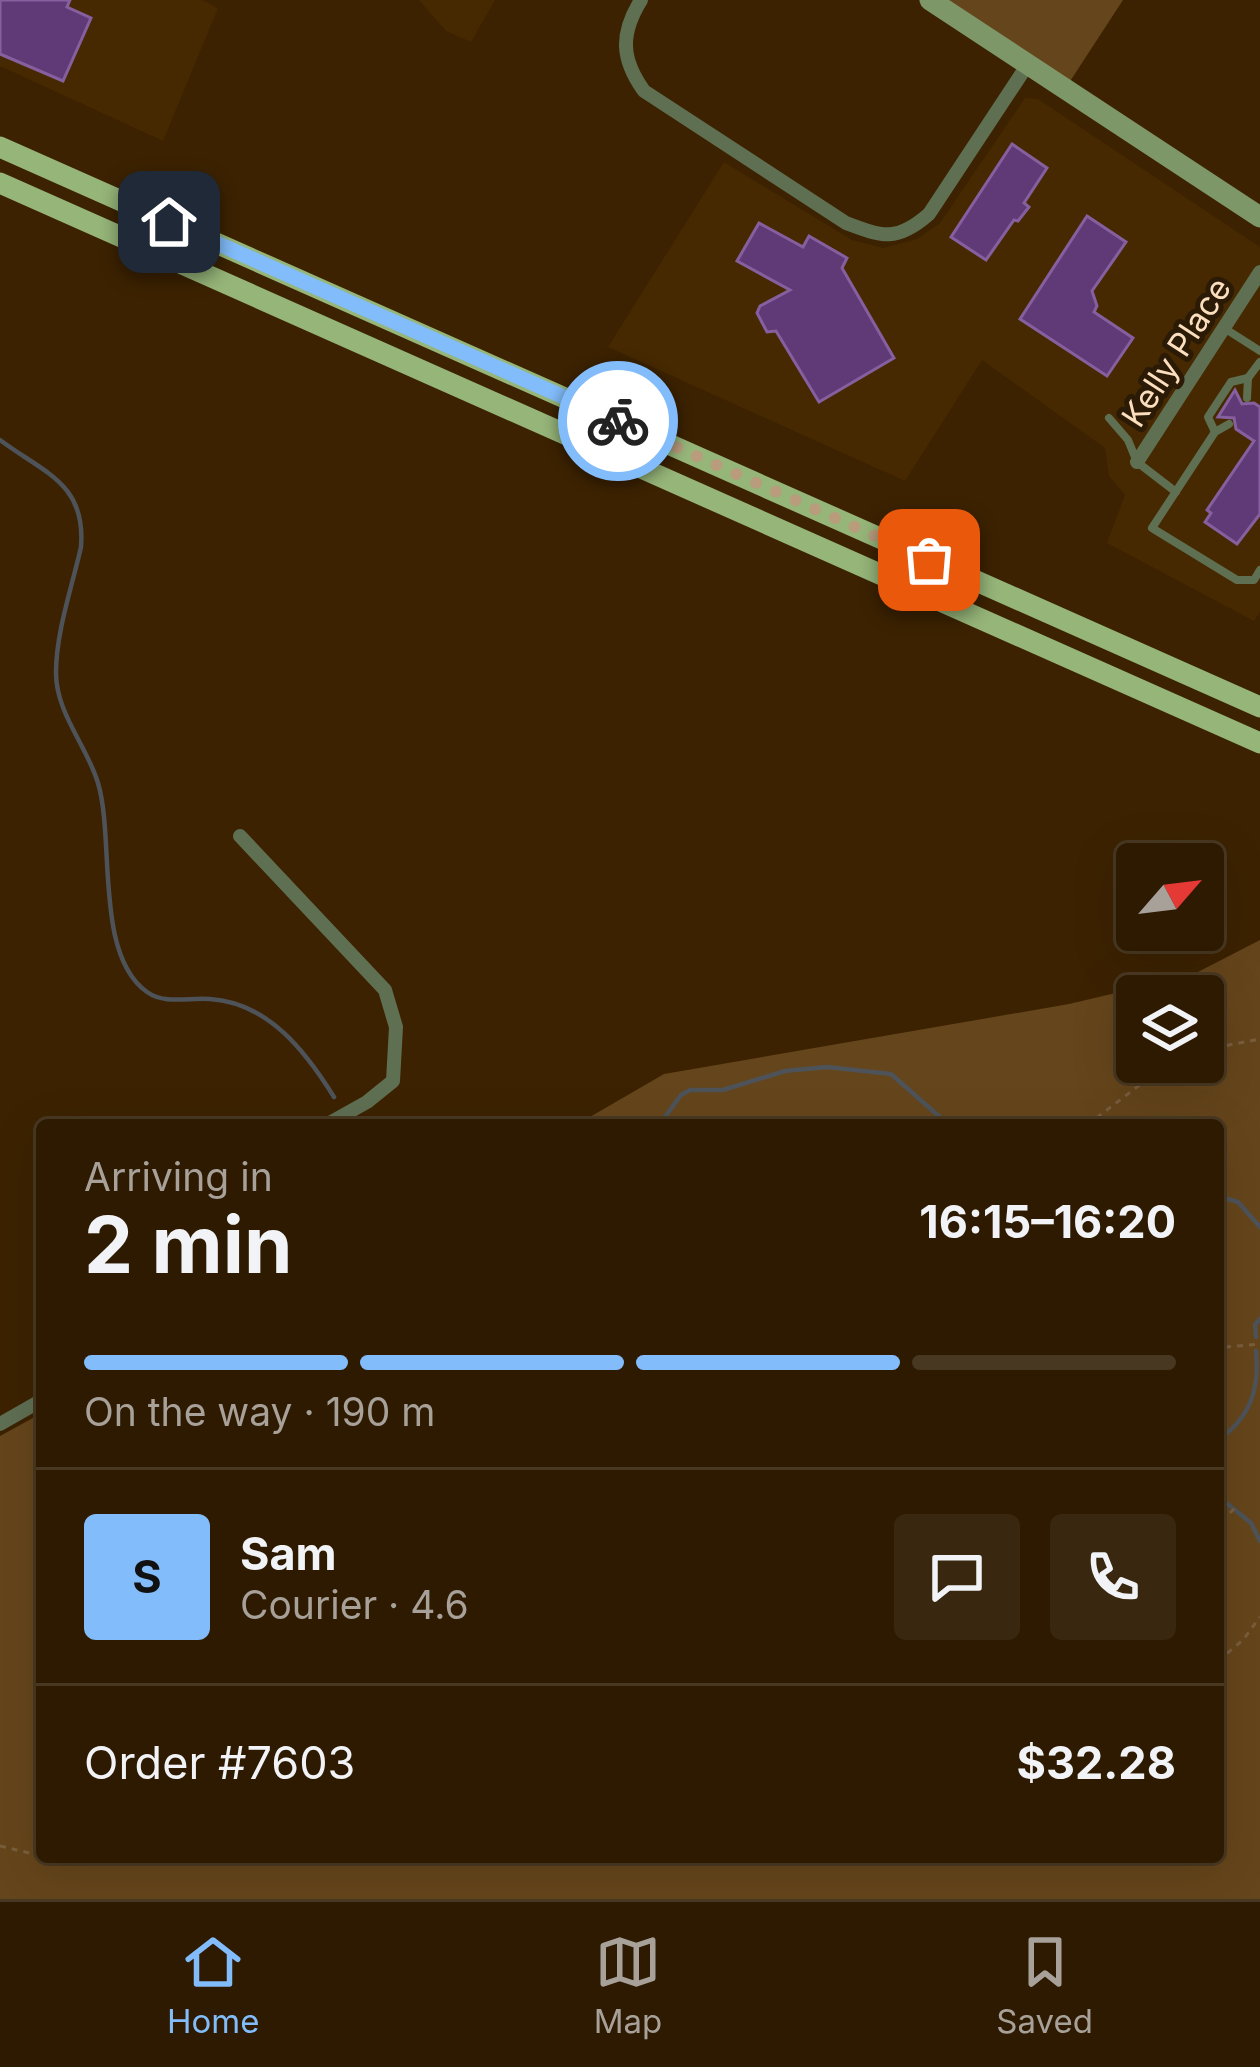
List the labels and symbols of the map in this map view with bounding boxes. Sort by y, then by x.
pin [118,171,220,273]
street label: Kelly Place [1113,270,1239,434]
courier [558,361,678,481]
pin [878,509,980,611]
north arrow [1116,843,1224,951]

